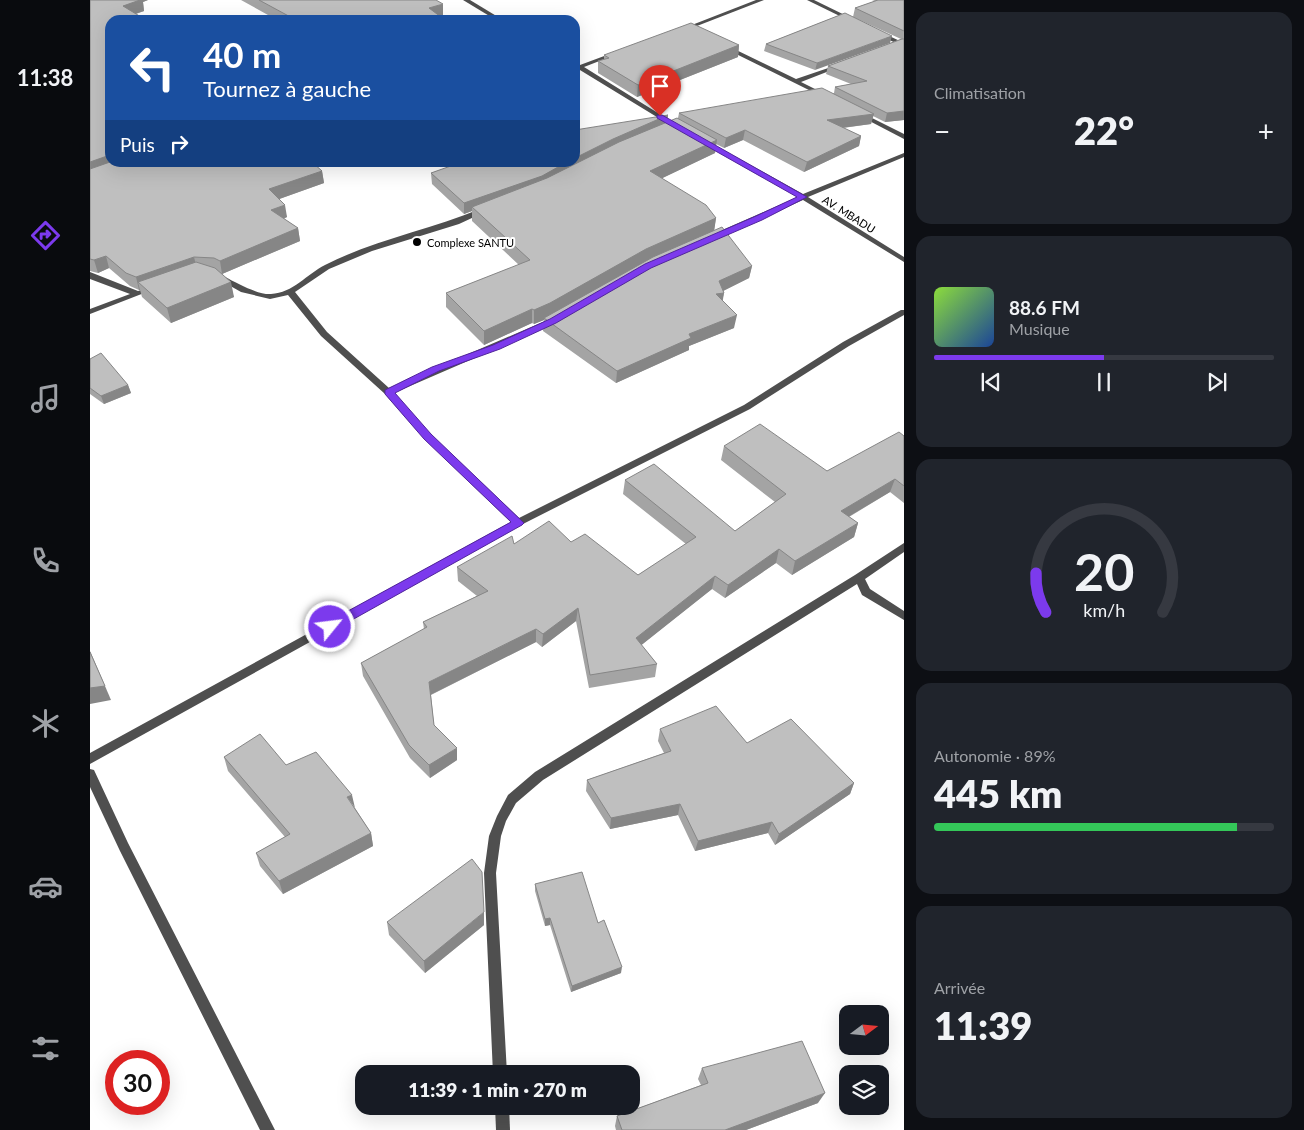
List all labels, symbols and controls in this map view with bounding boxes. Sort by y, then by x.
text: 40 m [203,33,281,75]
icon: left [120,35,185,100]
text: 11:38 [17,64,73,91]
pin [639,65,681,116]
icon: arrive [646,72,674,100]
text: Tournez à gauche [203,75,371,102]
text: Climatisation [934,83,1026,102]
text: 22° [1074,107,1134,153]
text: − [934,114,950,148]
text: + [1258,114,1274,148]
icon: right [165,130,193,158]
text: Puis [120,133,155,156]
street label: AV. MBADU [820,193,878,235]
icon: directions [28,218,63,253]
marker: Complexe SANTU [411,236,423,248]
place label: Complexe SANTU [427,236,514,249]
text: 88.6 FM [1009,296,1080,319]
text: Musique [1009,319,1070,338]
icon: previous [977,368,1005,396]
icon: pause [1090,368,1118,396]
icon: next [1203,368,1231,396]
icon: music [28,381,63,416]
text: 20 [1074,540,1134,602]
icon: phone [28,543,63,578]
text: km/h [1083,599,1125,621]
position arrow [303,600,355,652]
icon: climate [28,706,63,741]
text: Autonomie · 89% [934,746,1056,765]
text: 445 km [934,770,1062,816]
icon: car [28,869,63,904]
text: Arrivée [934,978,985,997]
text: 11:39 [934,1002,1032,1048]
north arrow [839,1005,889,1055]
map controls [839,1005,889,1115]
icon: filters [28,1031,63,1066]
speed limit sign: 30 [105,1050,170,1115]
button: layers [839,1065,889,1115]
text: 11:39 · 1 min · 270 m [408,1078,587,1101]

